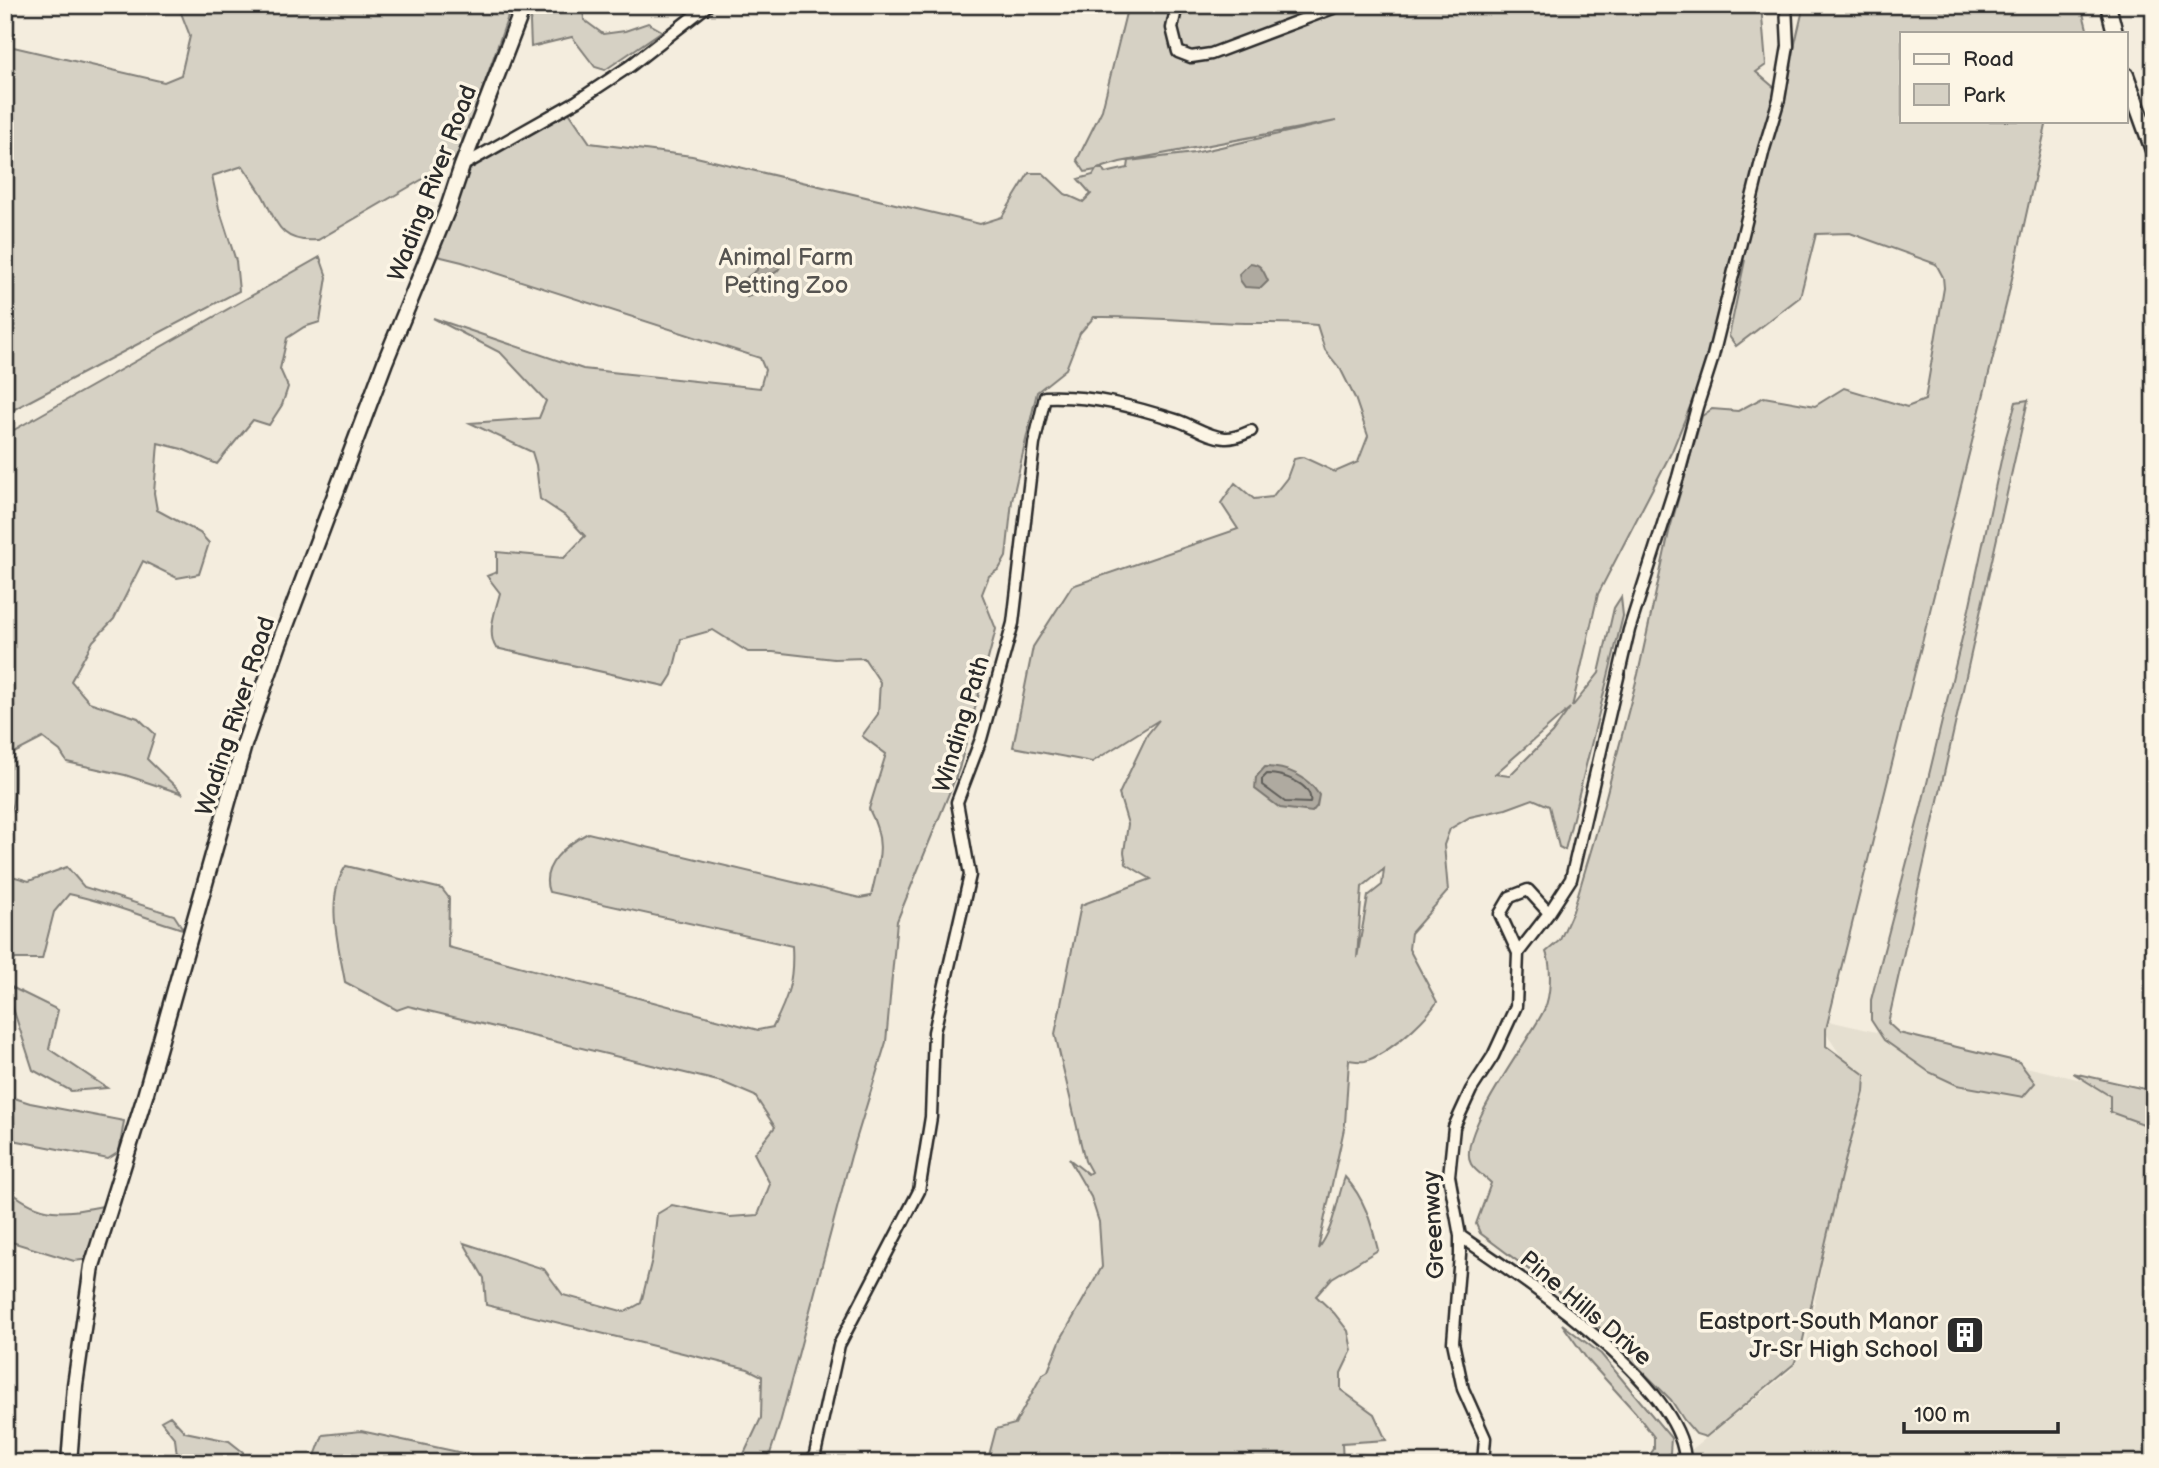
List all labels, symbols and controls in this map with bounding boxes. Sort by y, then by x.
legend [1900,32,2128,122]
text: Road [1963,47,2014,72]
street label: Wading River Road [382,81,483,285]
text: Park [1963,83,2006,108]
park label: Animal Farm Petting Zoo [719,243,853,300]
street label: Wading River Road [190,613,281,819]
street label: Winding Path [927,652,996,796]
street label: Greenway [1416,1170,1451,1280]
street label: Pine Hills Drive [1514,1245,1658,1372]
place label: Eastport-South Manor Jr-Sr High School [1698,1307,1938,1364]
building icon: Eastport-South Manor Jr-Sr High School [1944,1314,1986,1356]
scale bar [1904,1391,2058,1435]
text: 100 m [1914,1403,1970,1428]

